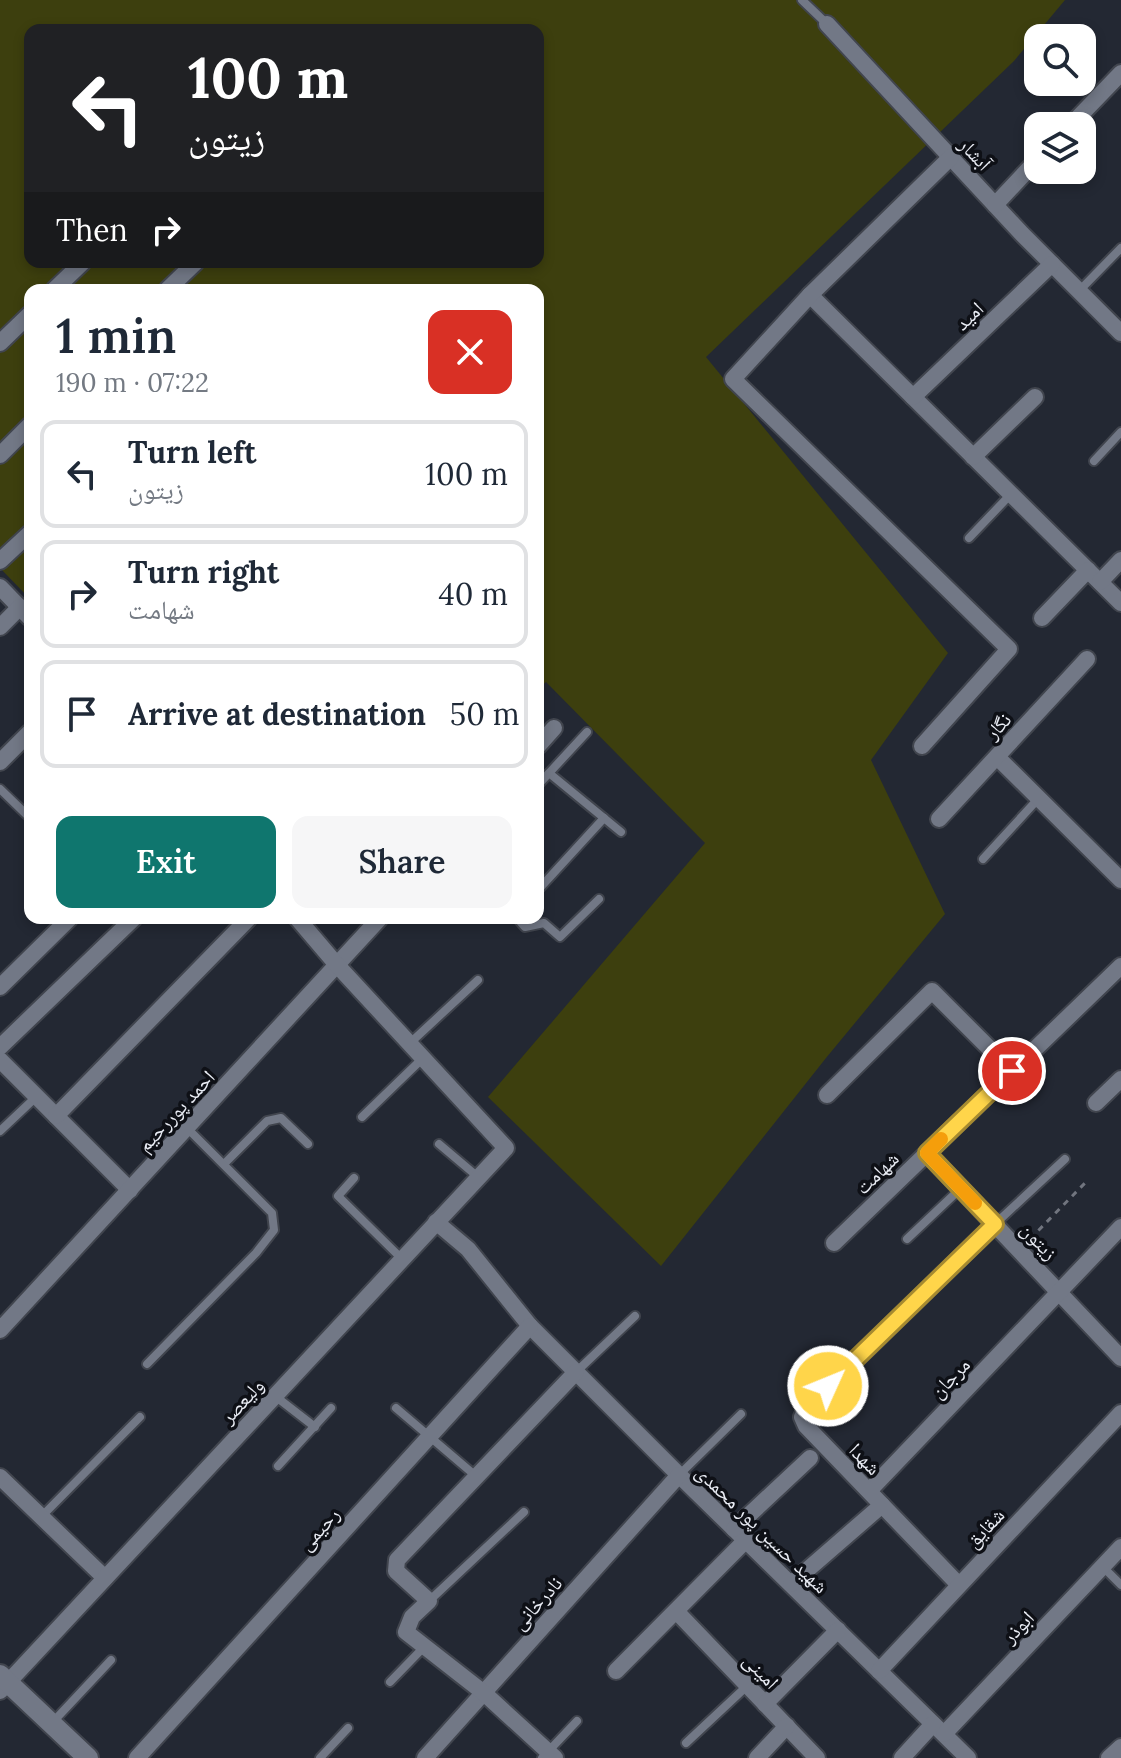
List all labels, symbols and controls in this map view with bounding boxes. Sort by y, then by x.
map controls [1024,24,1096,184]
button: search [1024,24,1096,96]
text: 100 m [188,42,348,113]
icon: left [56,56,160,160]
button: layers [1024,112,1096,184]
text: زیتون [188,114,265,160]
street label: آبشار [953,131,998,176]
icon: right [144,208,188,252]
text: Then [56,211,128,249]
street label: امید [949,296,988,335]
text: 1 min [56,305,176,366]
button: close [428,310,512,394]
text: 190 m · 07:22 [56,366,209,399]
text: Turn left [128,433,256,471]
icon: left [60,452,104,496]
text: 100 m [425,455,508,493]
text: زیتون [128,473,184,506]
text: Turn right [128,553,279,591]
icon: right [60,572,104,616]
text: 40 m [438,575,508,613]
text: شهامت [128,593,195,626]
icon: arrive [60,692,104,736]
text: Arrive at destination [128,695,426,733]
text: 50 m [450,695,520,733]
street label: نگار [978,707,1016,745]
button: Exit [56,816,276,908]
button: Share [292,816,512,908]
pin [978,1037,1046,1105]
icon: arrive [990,1049,1034,1093]
street label: احمد پوررحیم [131,1065,221,1158]
street label: شهامت [850,1146,904,1199]
street label: زیتون [1016,1216,1063,1265]
position arrow [786,1344,870,1428]
street label: مرجان [924,1352,975,1403]
street label: ولیعصر [214,1373,269,1429]
street label: شهدا [844,1437,887,1480]
street label: شهید حسین پور محمدی [691,1459,834,1598]
street label: رحیمی [293,1502,345,1555]
street label: شقایق [960,1502,1009,1553]
street label: نادرخانی [506,1571,567,1635]
street label: ابوذر [996,1605,1039,1649]
street label: امینی [738,1647,784,1694]

